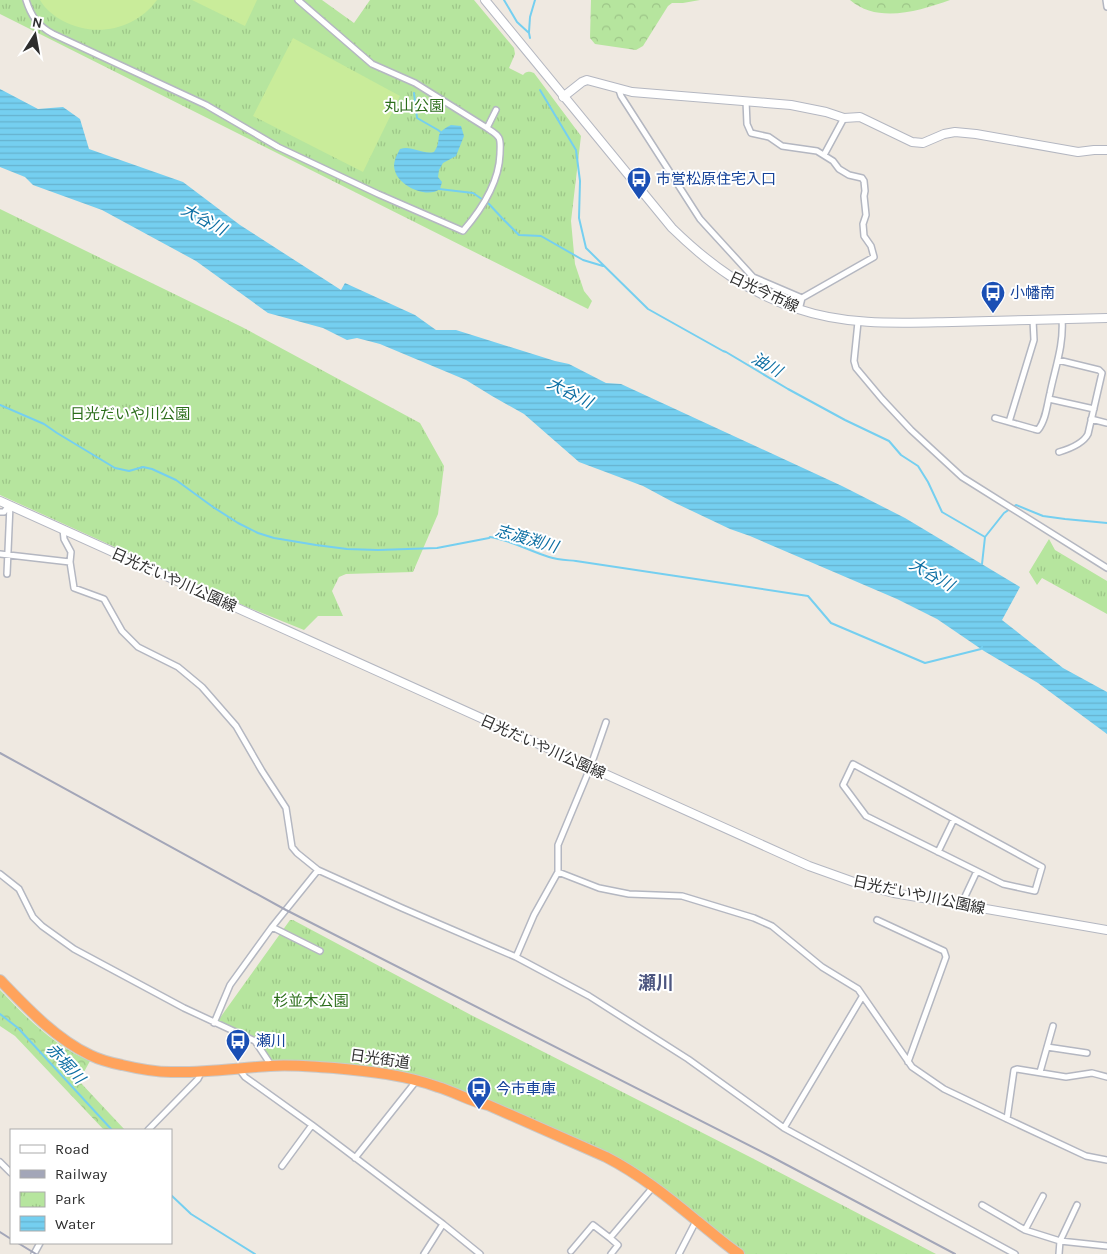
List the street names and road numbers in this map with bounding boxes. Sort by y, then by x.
street label: 日光今市線 [726,268,802,316]
street label: 日光だいや川公園線 [109,544,239,616]
street label: 日光だいや川公園線 [478,711,608,783]
street label: 日光だいや川公園線 [851,872,987,918]
street label: 日光街道 [349,1046,411,1072]

